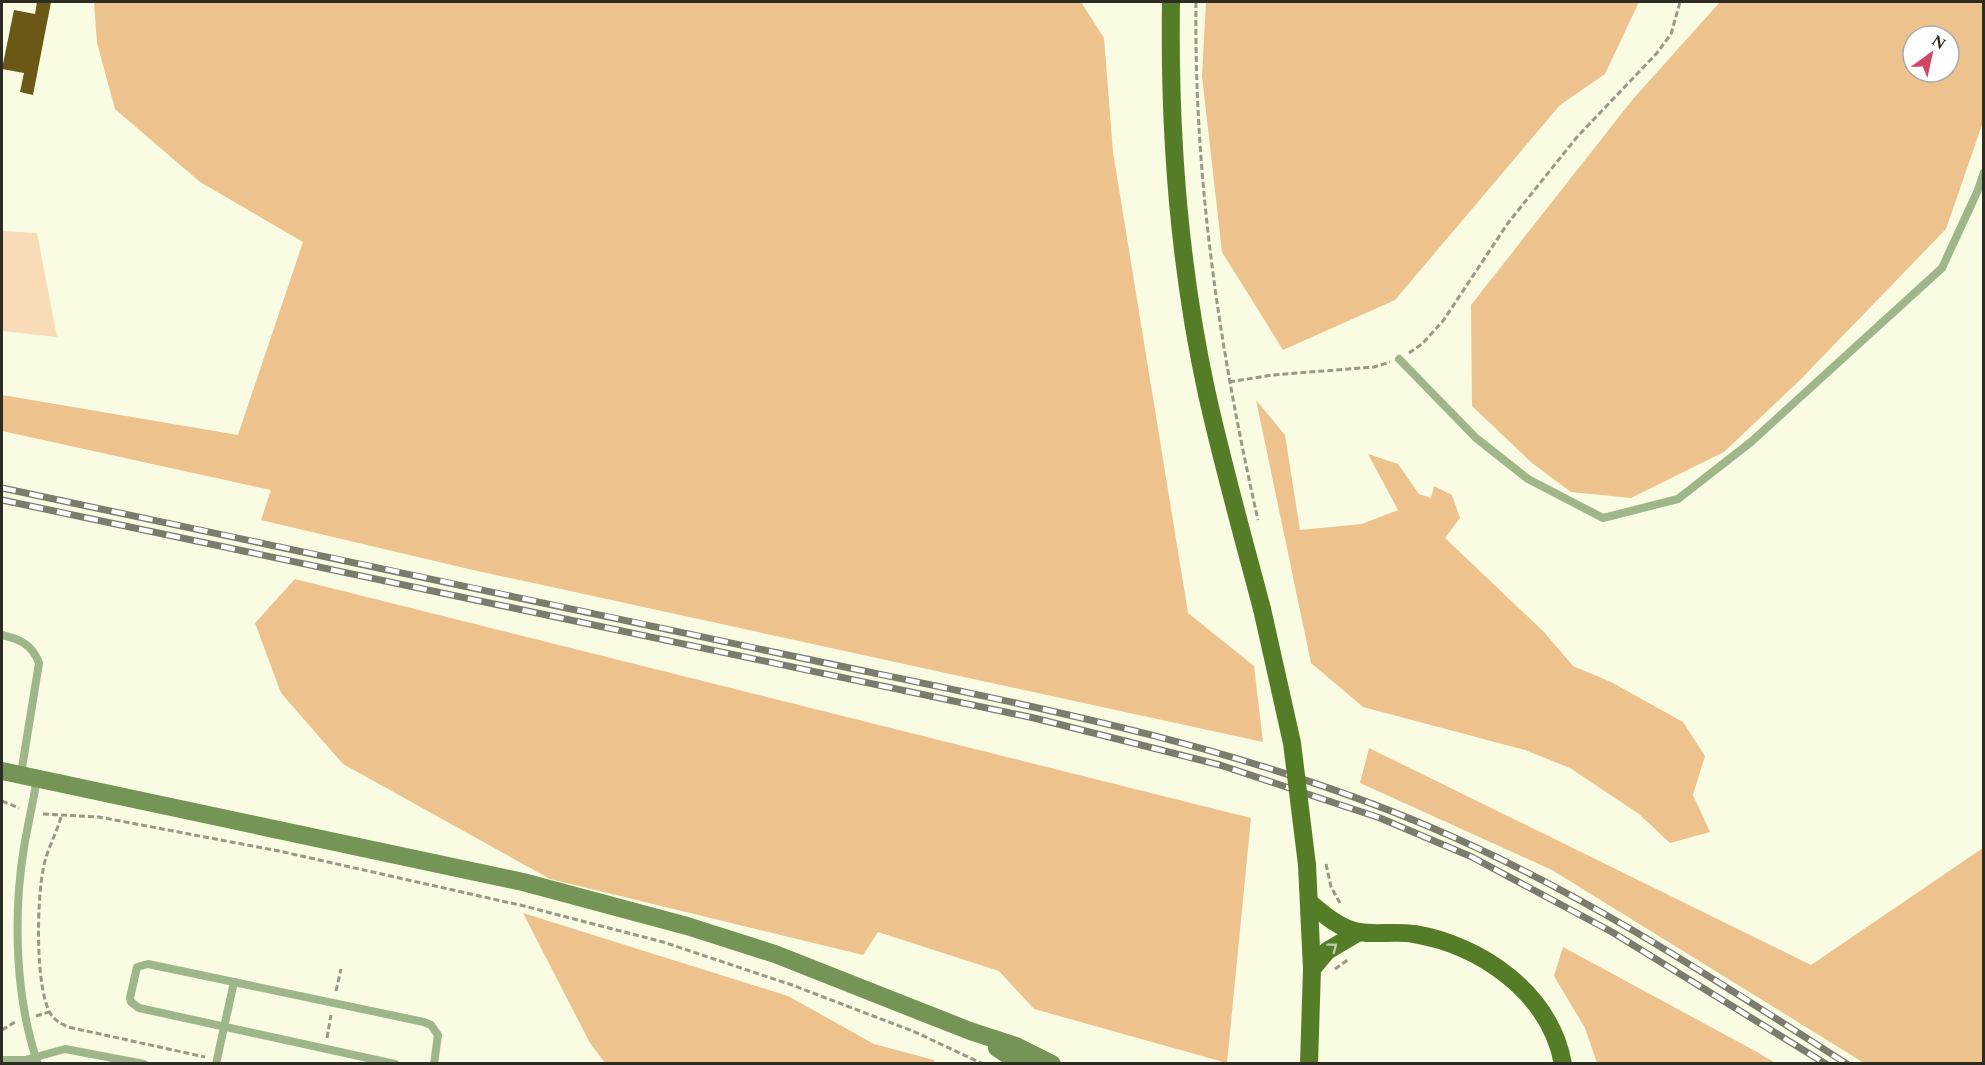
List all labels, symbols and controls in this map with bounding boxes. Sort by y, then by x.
north arrow [1901,24,1961,84]
text: N [1927,29,1951,56]
one-way arrow [1326,944,1337,955]

